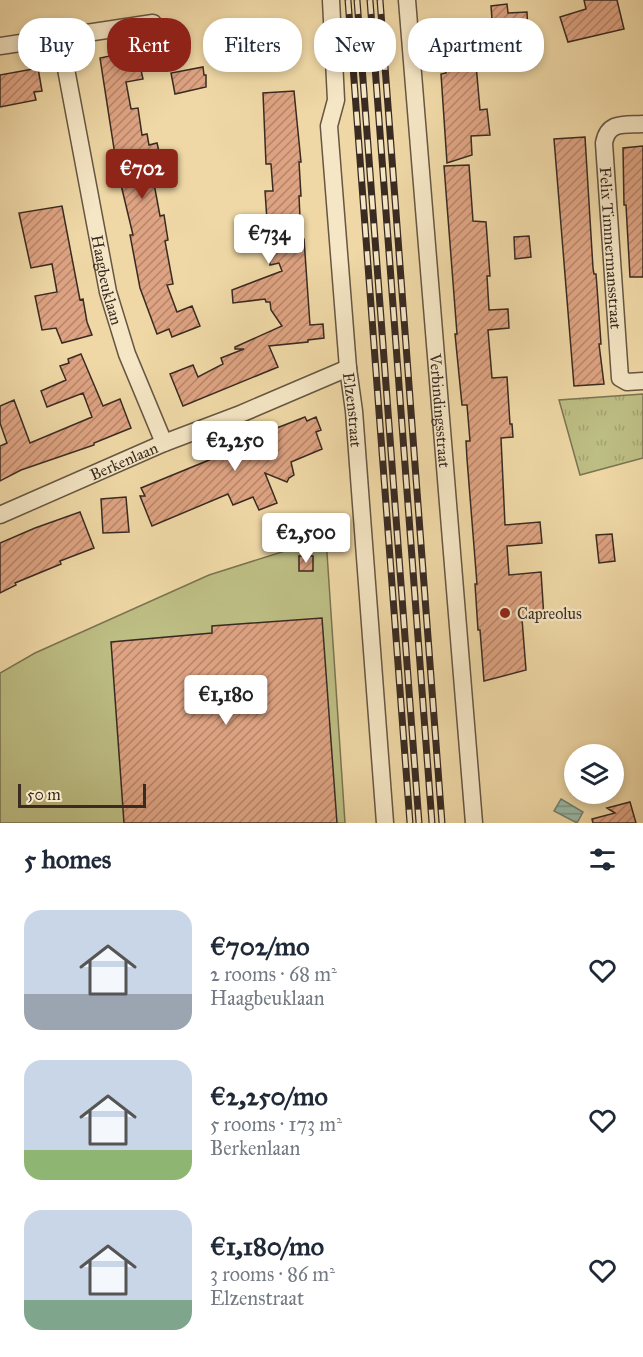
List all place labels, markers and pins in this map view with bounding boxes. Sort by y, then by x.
pin: €702 [106,149,178,200]
pin: €734 [233,214,305,265]
pin: €2,250 [186,421,284,472]
pin: €2,500 [257,513,355,564]
place label: Capreolus [517,604,582,623]
marker: Capreolus [498,606,512,620]
pin: €1,180 [177,675,275,726]

